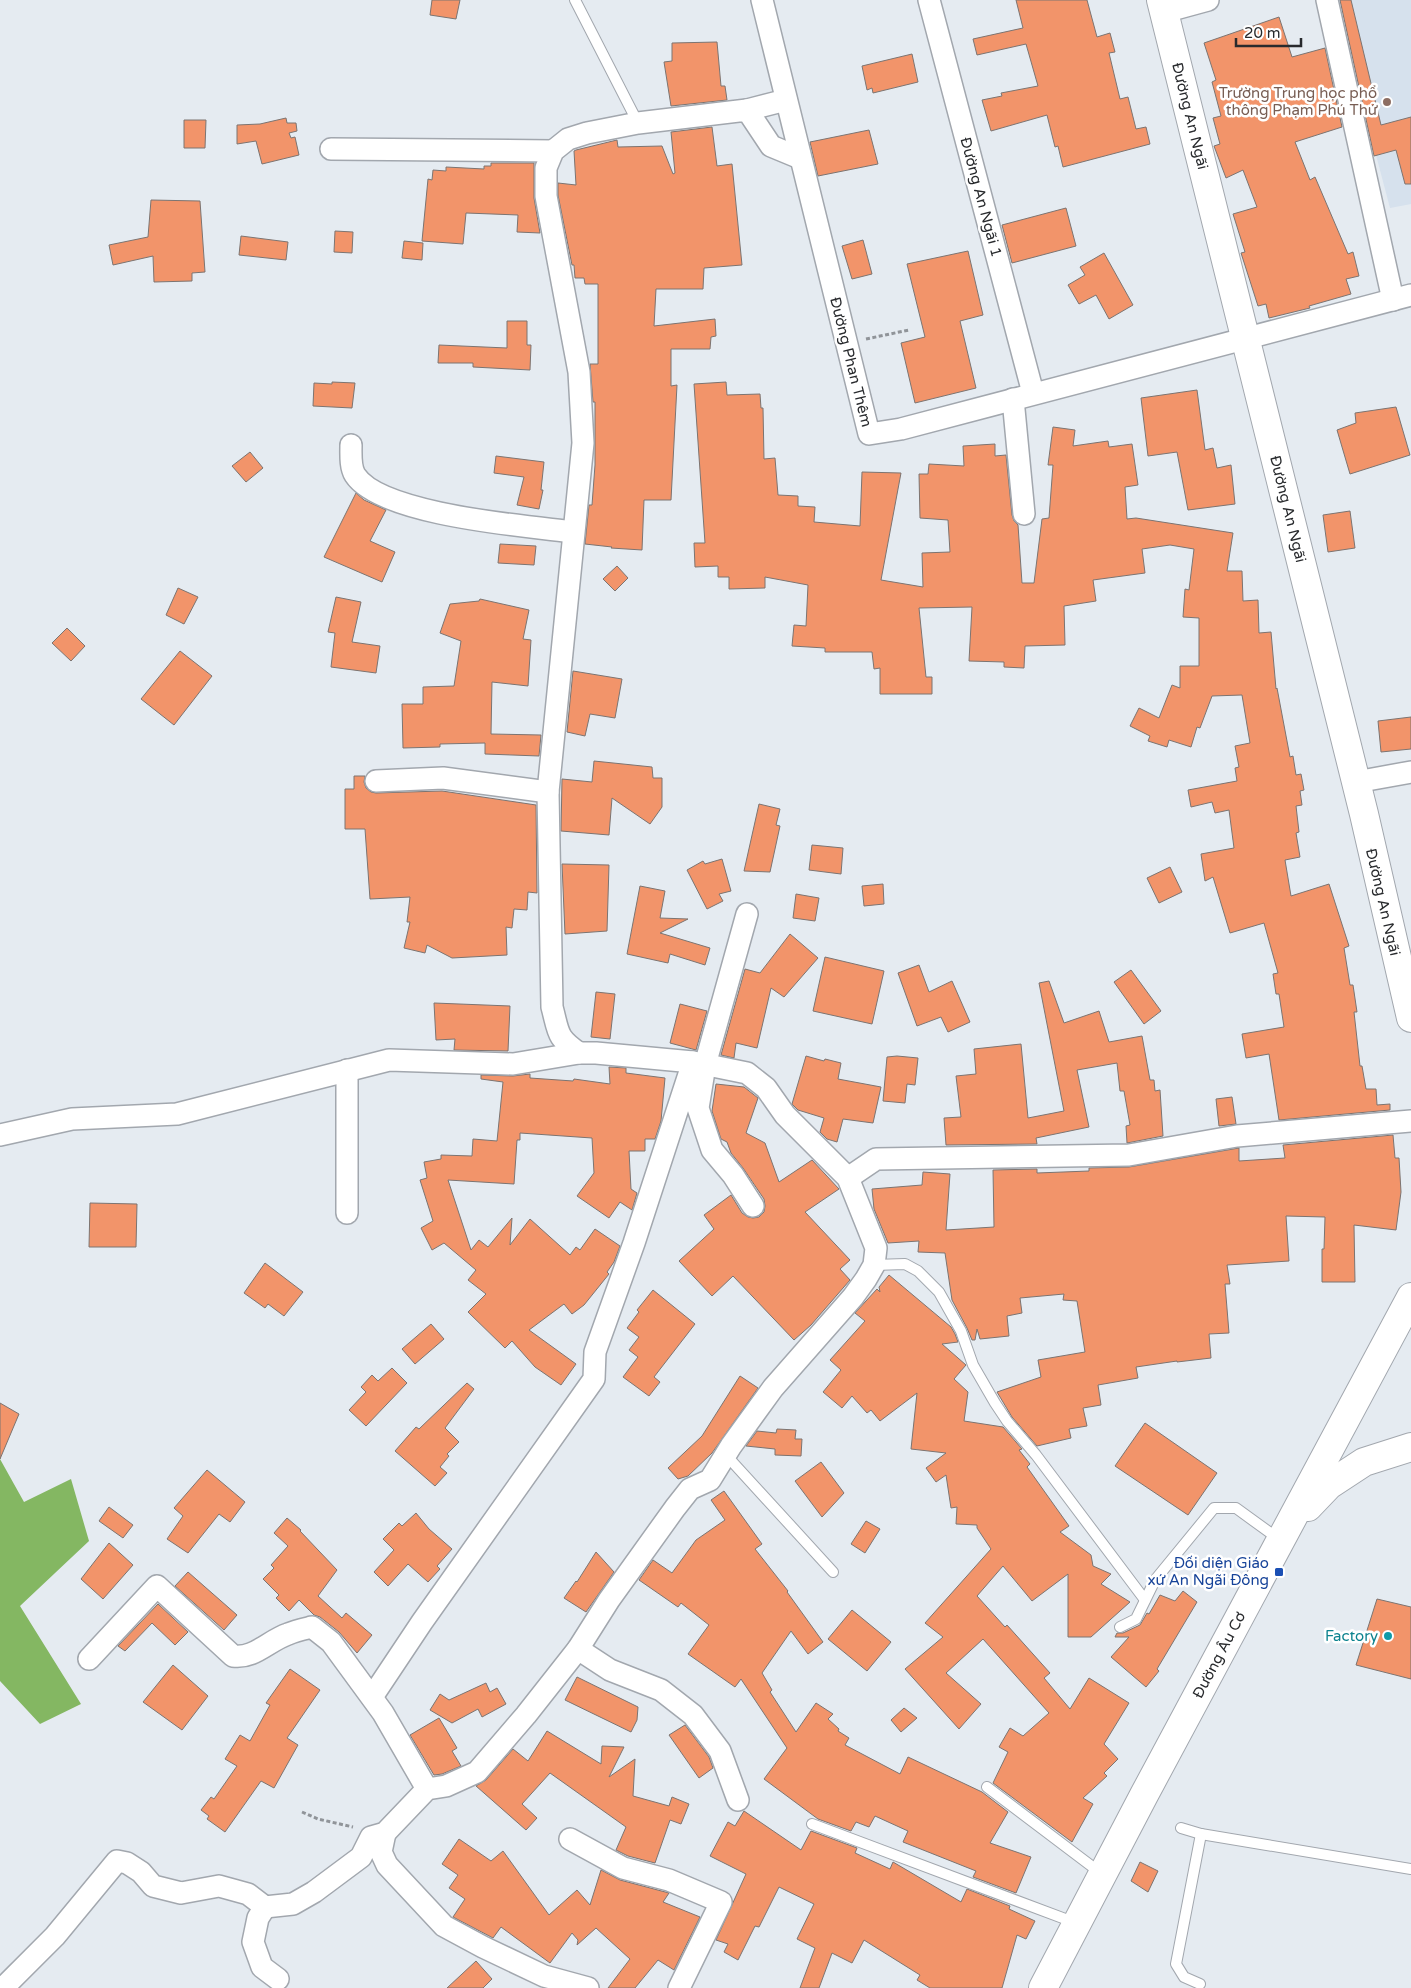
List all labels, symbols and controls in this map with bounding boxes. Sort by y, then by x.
scale bar [1236,15,1301,47]
text: 20 m [1244,24,1281,42]
street label: Đường An Ngãi [1168,61,1212,171]
place label: Trường Trung học phổ thông Phạm Phú Thứ [1219,84,1379,119]
marker: Trường Trung học phổ thông Phạm Phú Thứ [1381,96,1393,108]
street label: Đường An Ngãi 1 [956,135,1006,259]
street label: Đường Phan Thêm [826,295,876,429]
street label: Đường An Ngãi [1266,454,1310,564]
street label: Đường An Ngãi [1362,847,1404,957]
place label: Đối diện Giáo xứ An Ngãi Đông [1147,1554,1269,1589]
marker: Đối diện Giáo xứ An Ngãi Đông [1273,1566,1285,1578]
street label: Đường Âu Cơ [1189,1609,1249,1701]
place label: Factory [1325,1627,1378,1645]
marker: Factory [1382,1630,1394,1642]

